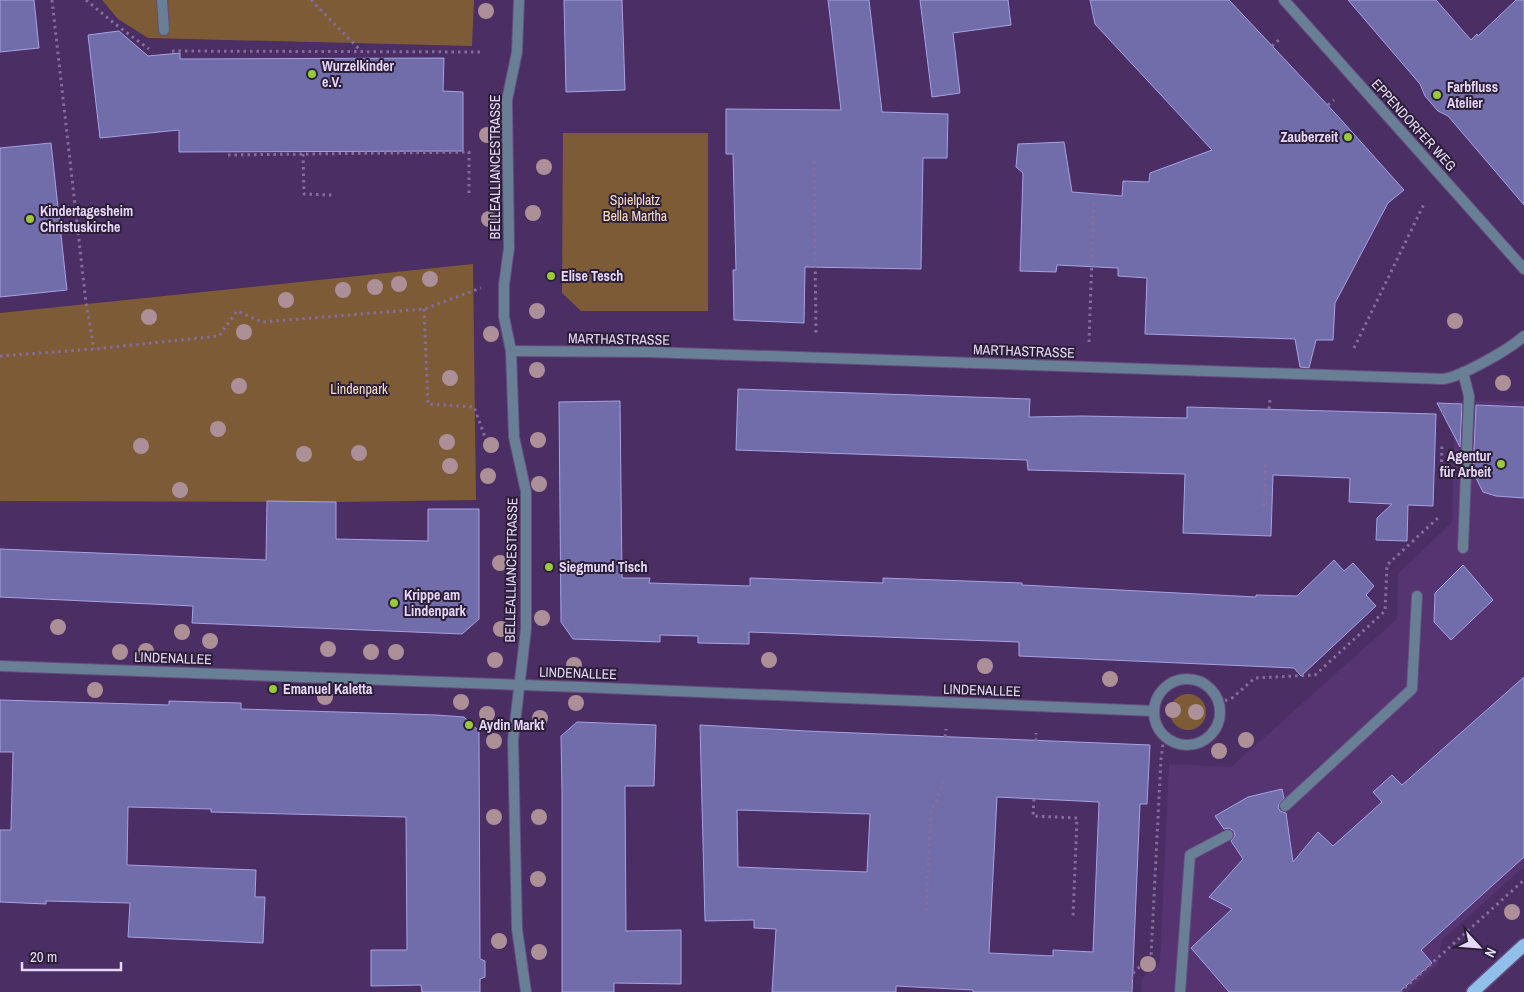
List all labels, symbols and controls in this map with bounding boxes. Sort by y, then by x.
place label: Wurzelkinder e.V. [322,57,394,91]
marker: Wurzelkinder e.V. [306,68,318,80]
street label: EPPENDORFER WEG [1368,75,1460,175]
place label: Farbfluss Atelier [1447,78,1498,112]
marker: Farbfluss Atelier [1431,89,1443,101]
street label: BELLEALLIANCESTRASSE [486,95,504,239]
place label: Zauberzeit [1281,128,1338,146]
marker: Zauberzeit [1342,131,1354,143]
park label: Spielplatz Bella Martha [603,191,668,225]
place label: Kindertagesheim Christuskirche [40,202,133,236]
marker: Kindertagesheim Christuskirche [24,213,36,225]
place label: Elise Tesch [561,267,623,285]
marker: Elise Tesch [545,270,557,282]
street label: MARTHASTRASSE [568,329,670,349]
street label: MARTHASTRASSE [973,340,1075,362]
park label: Lindenpark [330,380,388,398]
place label: Agentur für Arbeit [1440,447,1492,481]
marker: Agentur für Arbeit [1495,458,1507,470]
street label: BELLEALLIANCESTRASSE [501,497,521,643]
place label: Siegmund Tisch [559,558,647,576]
marker: Siegmund Tisch [543,561,555,573]
place label: Krippe am Lindenpark [404,586,466,620]
marker: Krippe am Lindenpark [388,597,400,609]
street label: LINDENALLEE [134,648,212,668]
street label: LINDENALLEE [539,663,617,683]
place label: Emanuel Kaletta [283,680,373,698]
street label: LINDENALLEE [943,680,1021,700]
marker: Emanuel Kaletta [267,683,279,695]
place label: Aydin Markt [479,716,544,734]
marker: Aydin Markt [463,719,475,731]
north arrow [1454,922,1504,972]
scale bar [22,940,121,972]
text: N [1481,945,1501,960]
text: 20 m [30,946,57,967]

